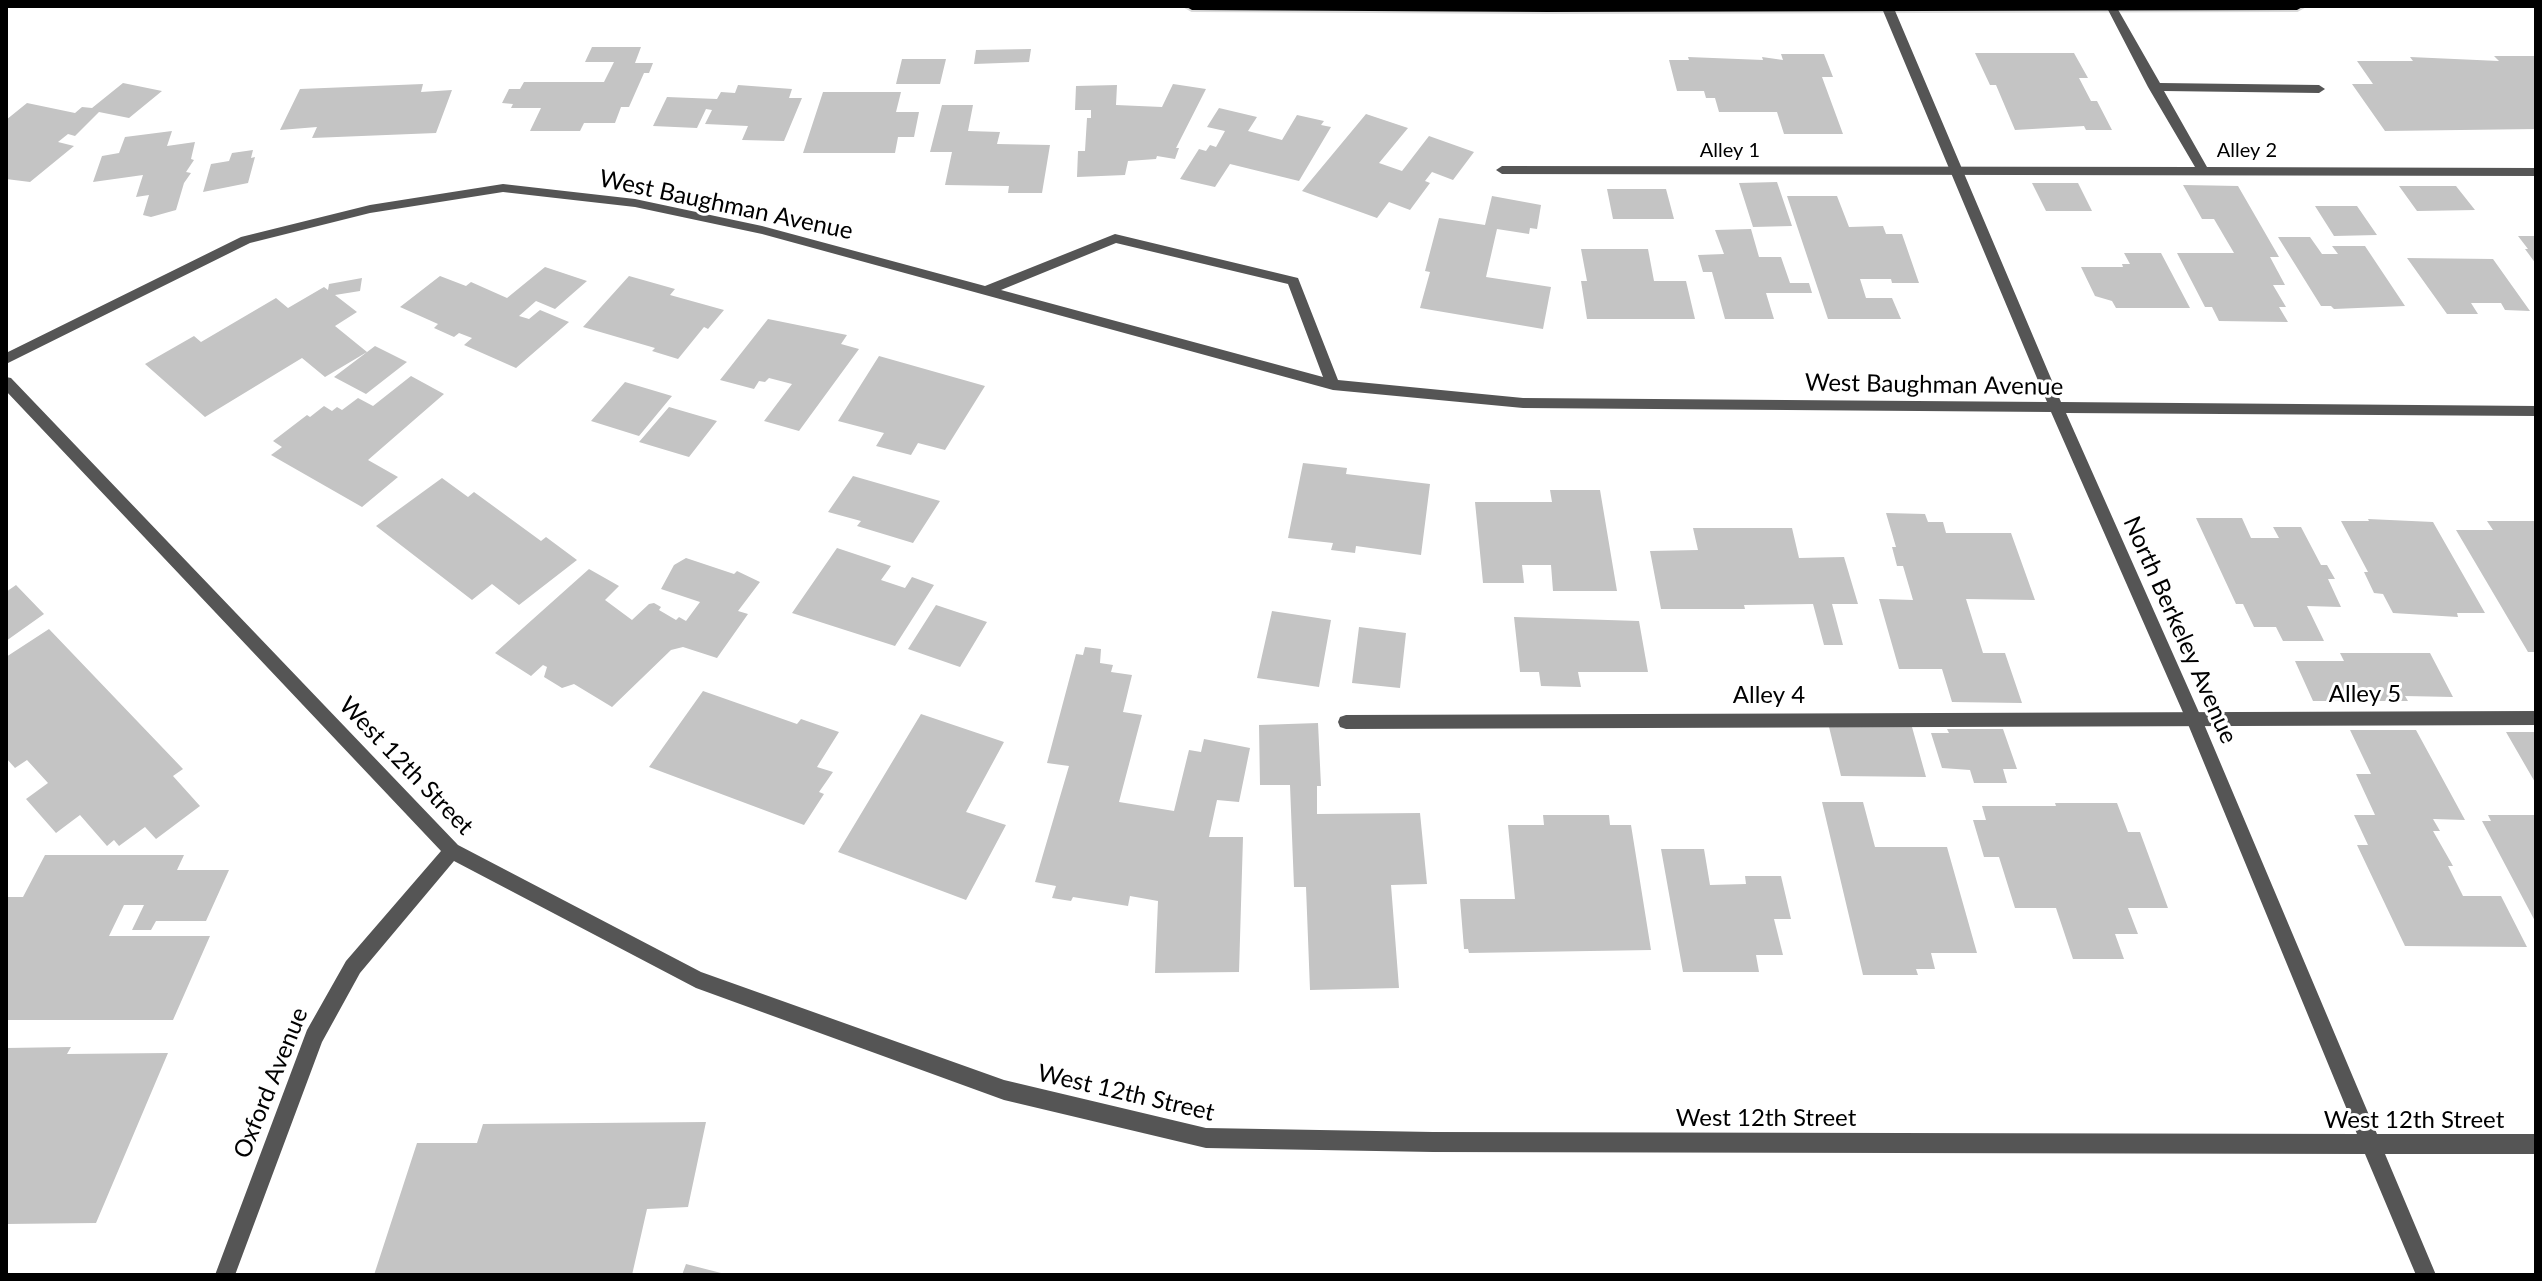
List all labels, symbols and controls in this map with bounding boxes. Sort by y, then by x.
street label: Alley 1 [1700,139,1760,163]
street label: Alley 2 [2217,139,2277,163]
street label: West Baughman Avenue [597,164,855,246]
street label: West Baughman Avenue [1805,368,2063,402]
street label: North Berkeley Avenue [2117,512,2243,748]
street label: Alley 5 [2329,680,2401,708]
street label: Alley 4 [1733,681,1805,709]
street label: West 12th Street [333,691,479,841]
street label: Oxford Avenue [228,1004,314,1162]
street label: West 12th Street [1035,1059,1217,1127]
street label: West 12th Street [1676,1104,1856,1132]
street label: West 12th Street [2324,1106,2504,1134]

